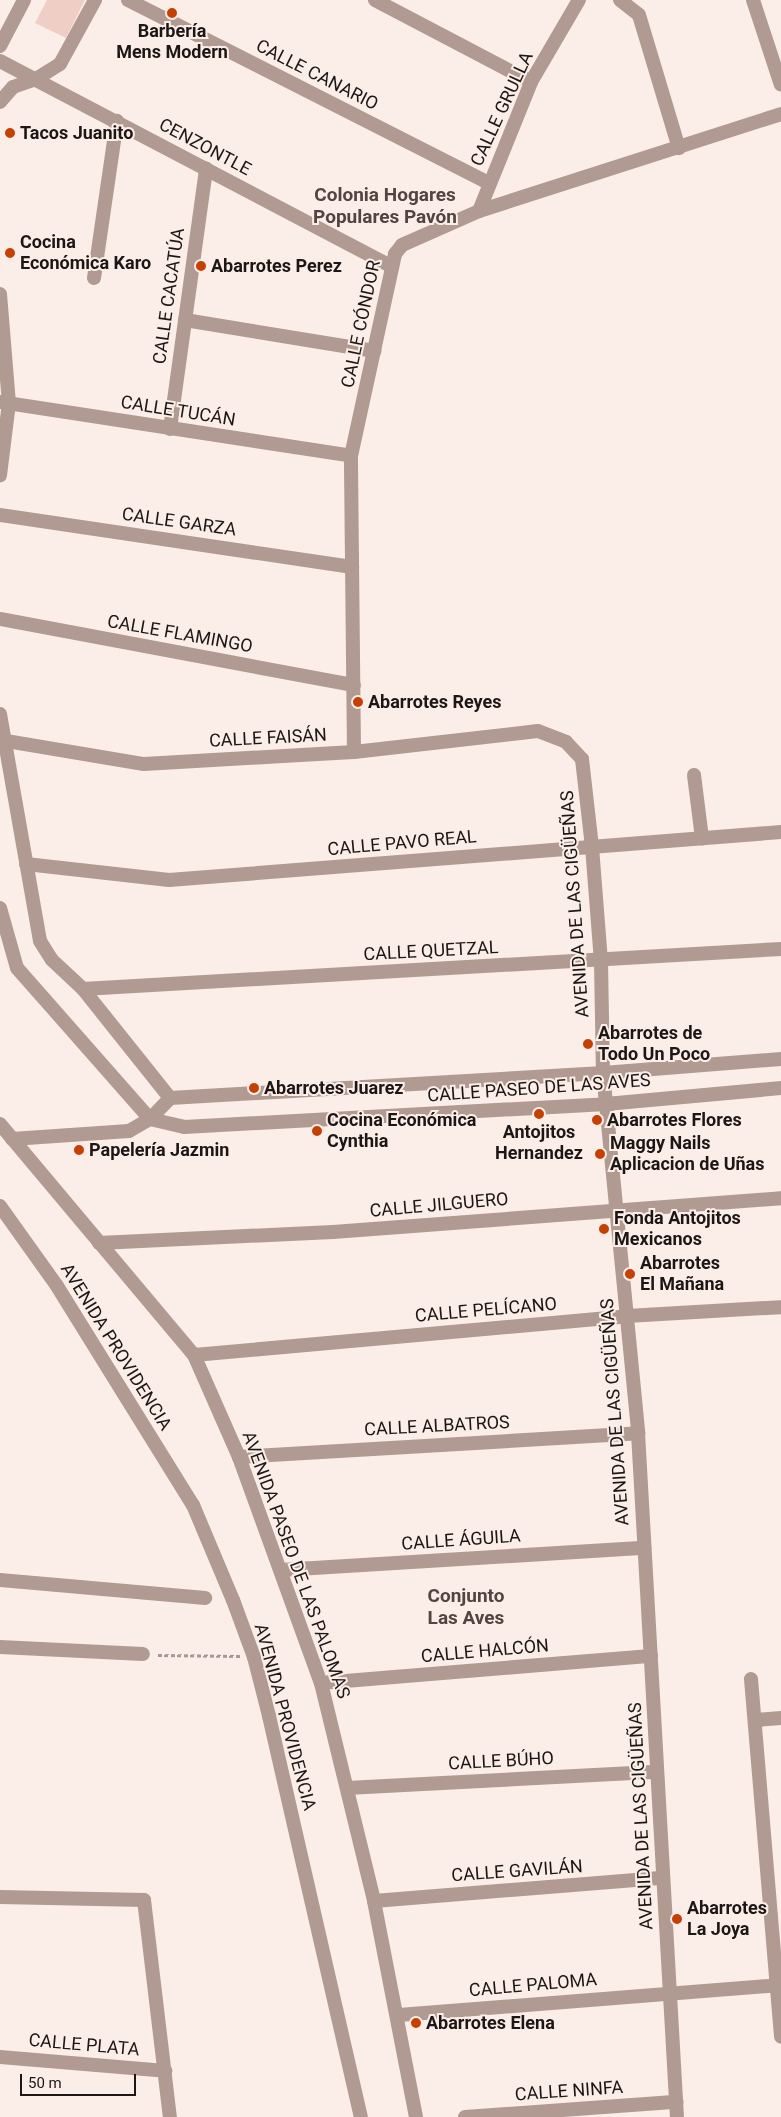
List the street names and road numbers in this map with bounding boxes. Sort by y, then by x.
street label: CALLE CANARIO [252,35,382,115]
street label: CALLE GRULLA [466,48,538,170]
street label: CENZONTLE [155,114,255,180]
street label: CALLE CACATÚA [149,227,189,365]
street label: CALLE CÓNDOR [337,258,385,390]
street label: CALLE TUCÁN [119,391,237,431]
street label: CALLE GARZA [120,503,238,541]
street label: CALLE FLAMINGO [106,611,254,657]
street label: CALLE FAISÁN [209,724,327,752]
street label: AVENIDA DE LAS CIGÜEÑAS [556,790,594,1018]
street label: CALLE PAVO REAL [327,826,477,860]
street label: CALLE QUETZAL [363,937,499,965]
street label: CALLE PASEO DE LAS AVES [427,1069,651,1107]
street label: CALLE JILGUERO [369,1188,509,1222]
street label: AVENIDA PROVIDENCIA [56,1260,176,1434]
street label: CALLE PELÍCANO [414,1293,558,1327]
street label: AVENIDA DE LAS CIGÜEÑAS [596,1298,634,1526]
street label: CALLE ALBATROS [364,1411,510,1441]
street label: AVENIDA PASEO DE LAS PALOMAS [237,1428,355,1702]
street label: CALLE ÁGUILA [401,1525,521,1555]
street label: AVENIDA PROVIDENCIA [250,1621,320,1813]
street label: CALLE HALCÓN [420,1635,550,1667]
street label: AVENIDA DE LAS CIGÜEÑAS [624,1702,658,1930]
street label: CALLE BÚHO [448,1747,554,1775]
street label: CALLE GAVILÁN [451,1856,583,1886]
street label: CALLE PALOMA [468,1969,598,2001]
street label: CALLE PLATA [28,2029,140,2061]
street label: CALLE NINFA [514,2076,624,2106]

